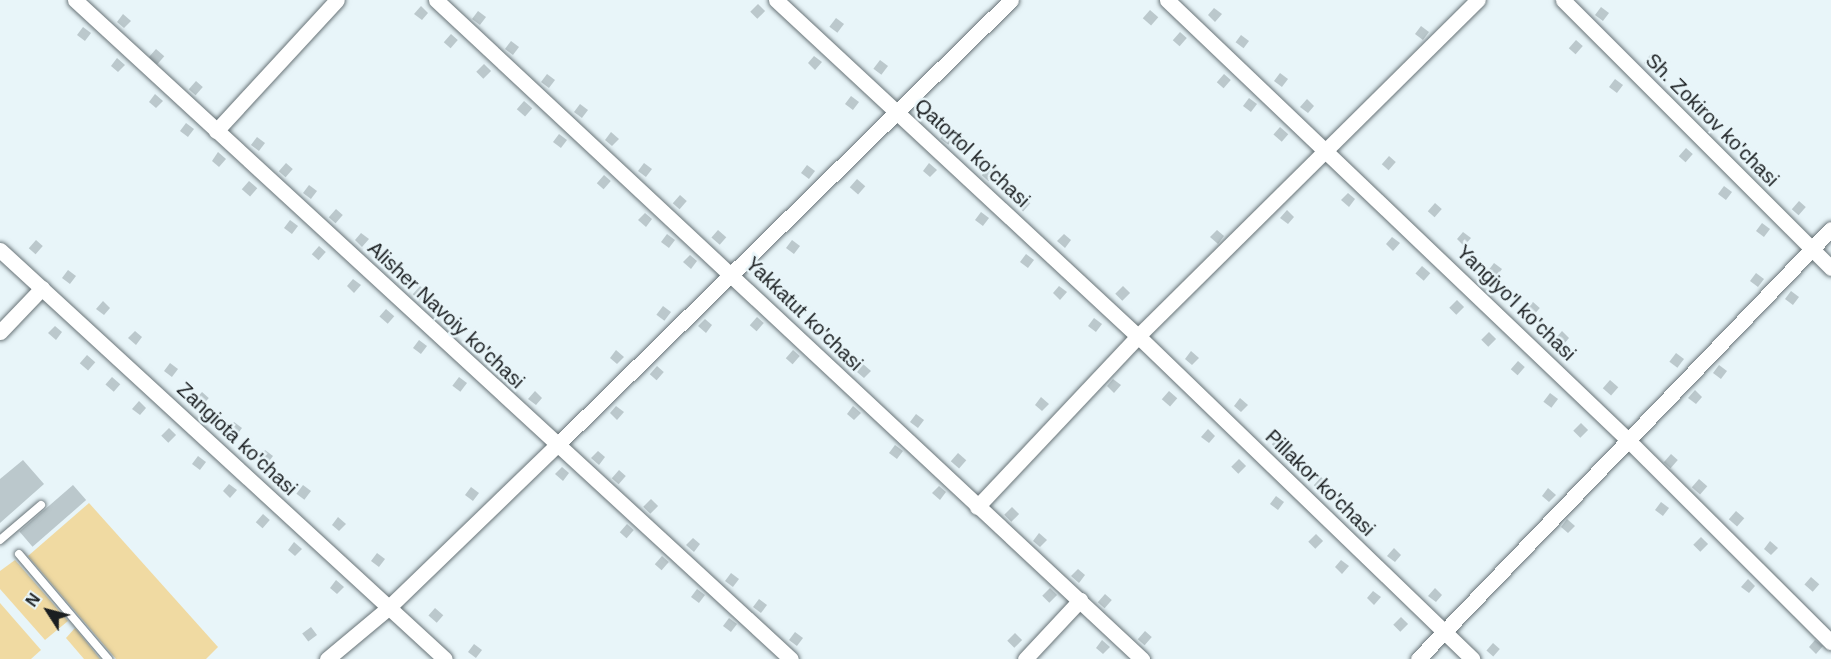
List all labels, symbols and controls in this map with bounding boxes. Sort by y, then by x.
street label: Sh. Zokirov ko'chasi [1640,48,1784,192]
street label: Qatortol ko'chasi [910,94,1034,212]
street label: Alisher Navoiy ko'chasi [363,236,529,394]
street label: Yangiyo'l ko'chasi [1451,240,1581,366]
street label: Yakkatut ko'chasi [740,252,868,376]
street label: Zangiota ko'chasi [172,377,302,501]
street label: Pillakor ko'chasi [1260,425,1380,541]
north arrow [18,581,78,641]
text: N [23,590,43,610]

